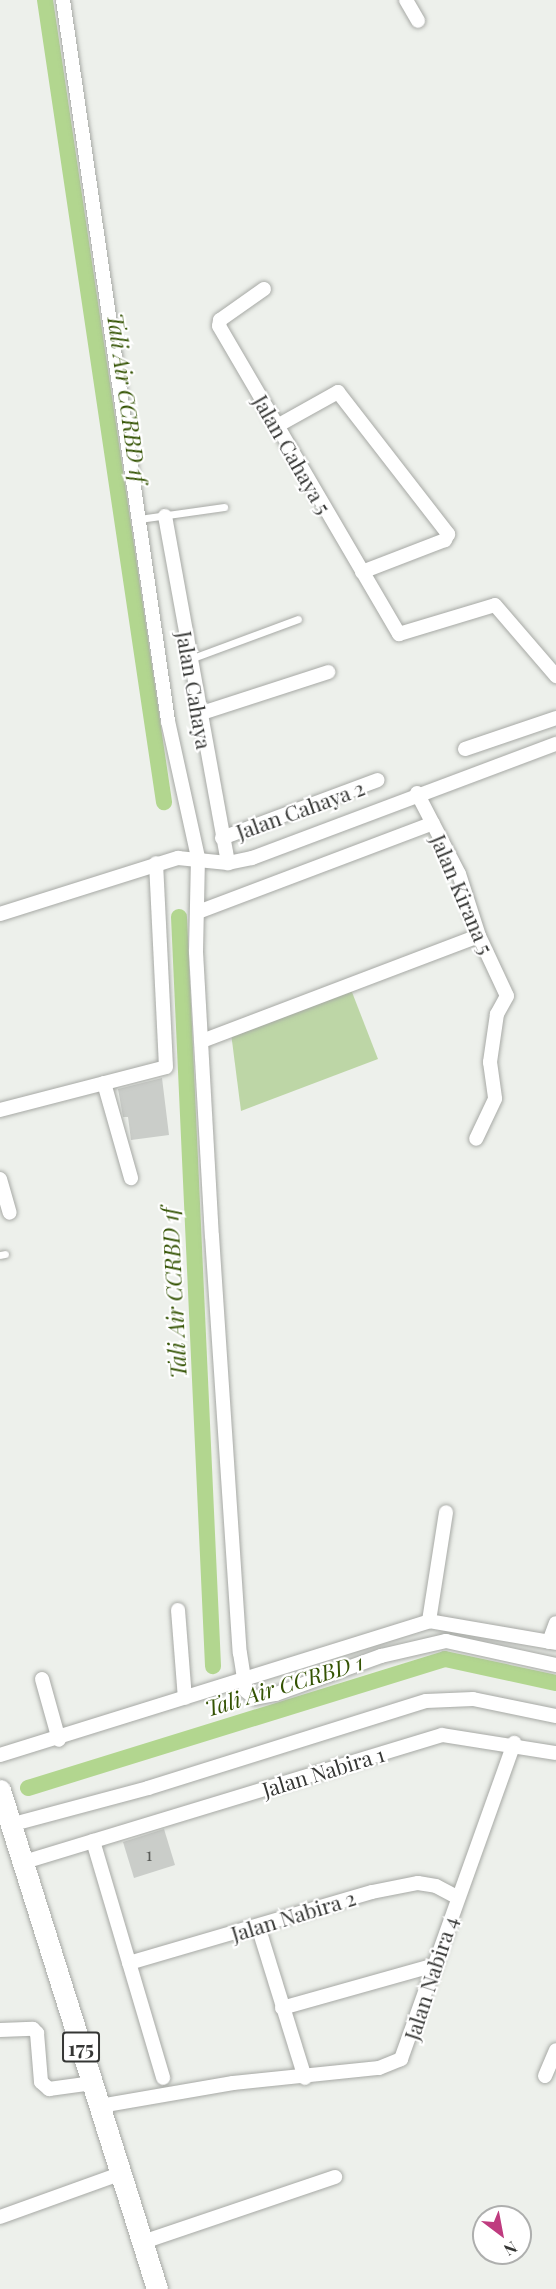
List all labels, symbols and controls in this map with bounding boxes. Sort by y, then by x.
water label: Tali Air CCRBD 1f [102,311,152,485]
street label: Jalan Cahaya 5 [249,390,337,518]
street label: Jalan Cahaya [172,629,218,751]
street label: Jalan Cahaya 2 [232,774,368,844]
street label: Jalan Kirana 5 [426,830,500,958]
water label: Tali Air CCRBD 1f [156,1207,192,1379]
water label: Tali Air CCRBD 1 [202,1648,366,1722]
street label: Jalan Nabira 1 [259,1740,387,1802]
house number: 1 [146,1843,152,1865]
street label: Jalan Nabira 2 [228,1884,358,1946]
street label: Jalan Nabira 4 [398,1913,462,2043]
road number: 175 [62,2030,100,2064]
north arrow [472,2205,532,2265]
text: N [500,2237,521,2261]

